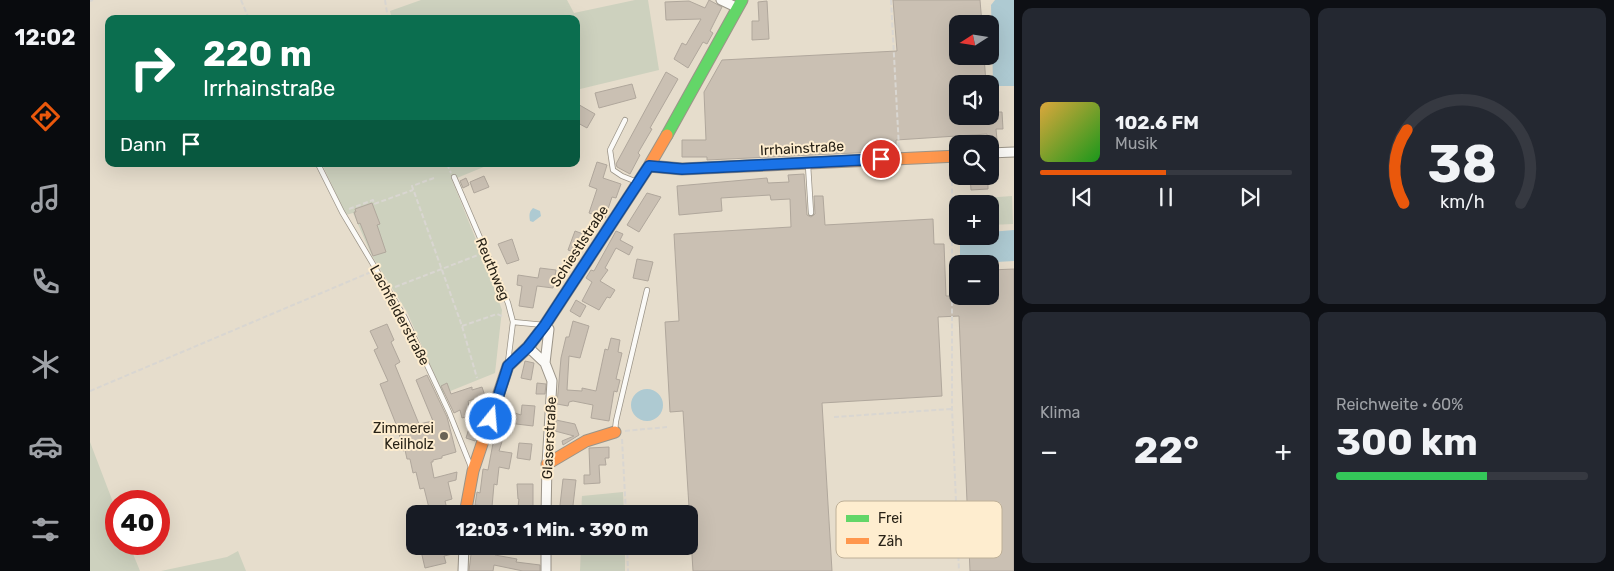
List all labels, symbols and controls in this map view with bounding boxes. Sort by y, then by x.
north arrow [949,15,999,65]
map controls [949,15,999,305]
text: 12:02 [15,24,75,51]
text: 220 m [203,33,312,75]
icon: right [120,35,185,100]
text: Irrhainstraße [203,75,335,102]
button: sound [949,75,999,125]
icon: directions [28,99,63,134]
text: 102.6 FM [1115,111,1199,134]
icon: arrive [177,130,205,158]
text: Dann [120,133,167,156]
text: 38 [1427,133,1497,195]
text: Musik [1115,134,1158,153]
button: search [949,135,999,185]
street label: Irrhainstraße [760,138,845,159]
pin [860,138,902,180]
icon: arrive [867,145,895,173]
icon: music [28,181,63,216]
icon: previous [1068,183,1096,211]
icon: pause [1152,183,1180,211]
icon: next [1236,183,1264,211]
text: km/h [1440,191,1484,212]
button: + [949,195,999,245]
street label: Schiestlstraße [547,202,612,290]
street label: Reuthweg [472,235,513,303]
button: − [949,255,999,305]
street label: Lachfelderstraße [366,262,433,369]
icon: phone [28,264,63,299]
icon: climate [28,347,63,382]
position arrow [464,392,516,444]
text: Reichweite · 60% [1336,395,1463,414]
street label: Glaserstraße [539,396,560,480]
text: Klima [1040,403,1080,422]
text: 300 km [1336,419,1478,465]
place label: Zimmerei Keilholz [373,420,434,453]
text: 22° [1134,427,1199,473]
icon: car [28,429,63,464]
marker: Zimmerei Keilholz [438,430,450,442]
text: − [1040,435,1058,468]
text: + [1275,435,1292,468]
speed limit sign: 40 [105,490,170,555]
legend [836,501,1002,558]
text: Frei [878,510,902,527]
icon: filters [28,512,63,547]
text: 12:03 · 1 Min. · 390 m [456,518,648,541]
text: Zäh [878,533,903,550]

